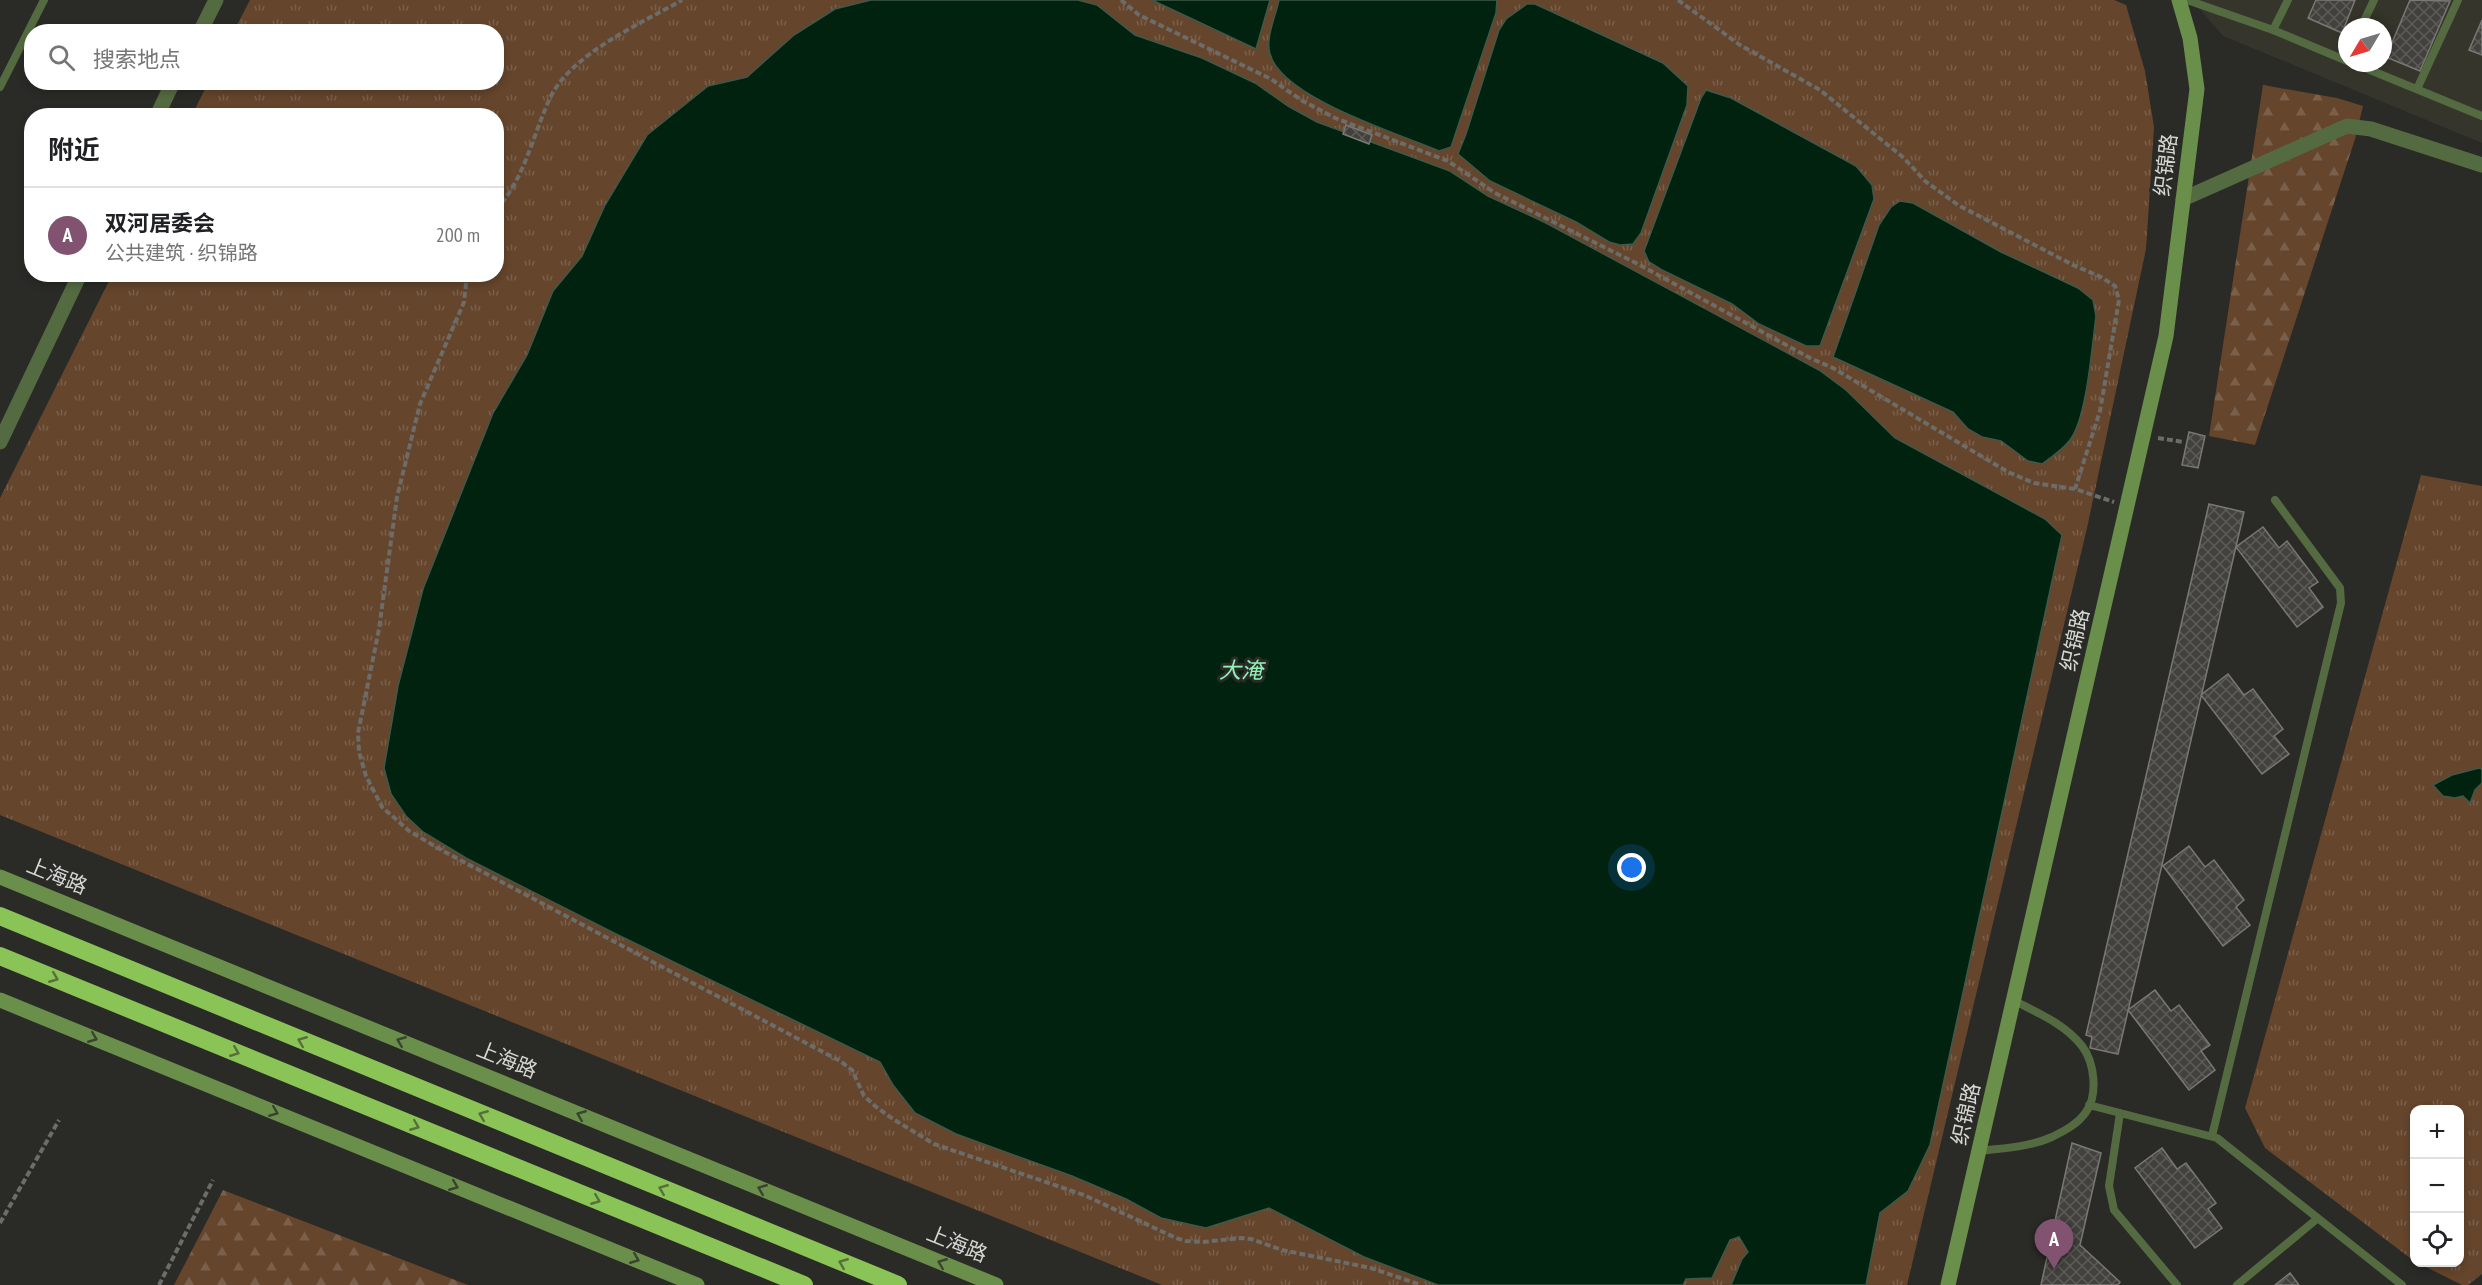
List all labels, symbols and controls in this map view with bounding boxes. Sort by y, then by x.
north arrow [2338,18,2392,72]
search box [24,24,504,90]
icon: search [45,41,78,74]
text: 搜索地点 [93,45,181,73]
street label: 织锦路 [2148,132,2183,198]
text: 附近 [48,133,100,166]
text: 双河居委会 [105,209,215,237]
text: A [62,222,73,248]
text: 200 m [436,222,480,248]
text: 公共建筑 · 织锦路 [105,240,258,266]
street label: 织锦路 [2054,606,2095,674]
water label: 大淹 [1219,656,1266,684]
street label: 上海路 [23,851,91,900]
your location [1617,853,1646,882]
one-way arrow [48,971,59,983]
one-way arrow [87,1031,98,1043]
street label: 上海路 [473,1035,541,1084]
one-way arrow [297,1036,308,1048]
one-way arrow [396,1036,407,1048]
one-way arrow [228,1045,239,1057]
street label: 织锦路 [1945,1080,1986,1148]
one-way arrow [267,1105,278,1117]
map controls [2410,1105,2464,1267]
button: + [2410,1105,2464,1159]
one-way arrow [478,1110,489,1122]
one-way arrow [577,1110,588,1122]
one-way arrow [409,1119,420,1131]
button: − [2410,1159,2464,1213]
one-way arrow [448,1179,459,1191]
one-way arrow [658,1184,669,1196]
one-way arrow [757,1184,768,1196]
one-way arrow [589,1193,600,1205]
button: locate [2410,1213,2464,1267]
street label: 上海路 [923,1219,991,1268]
pin: A [2034,1220,2074,1269]
one-way arrow [628,1252,639,1264]
one-way arrow [839,1258,850,1270]
one-way arrow [938,1258,949,1270]

